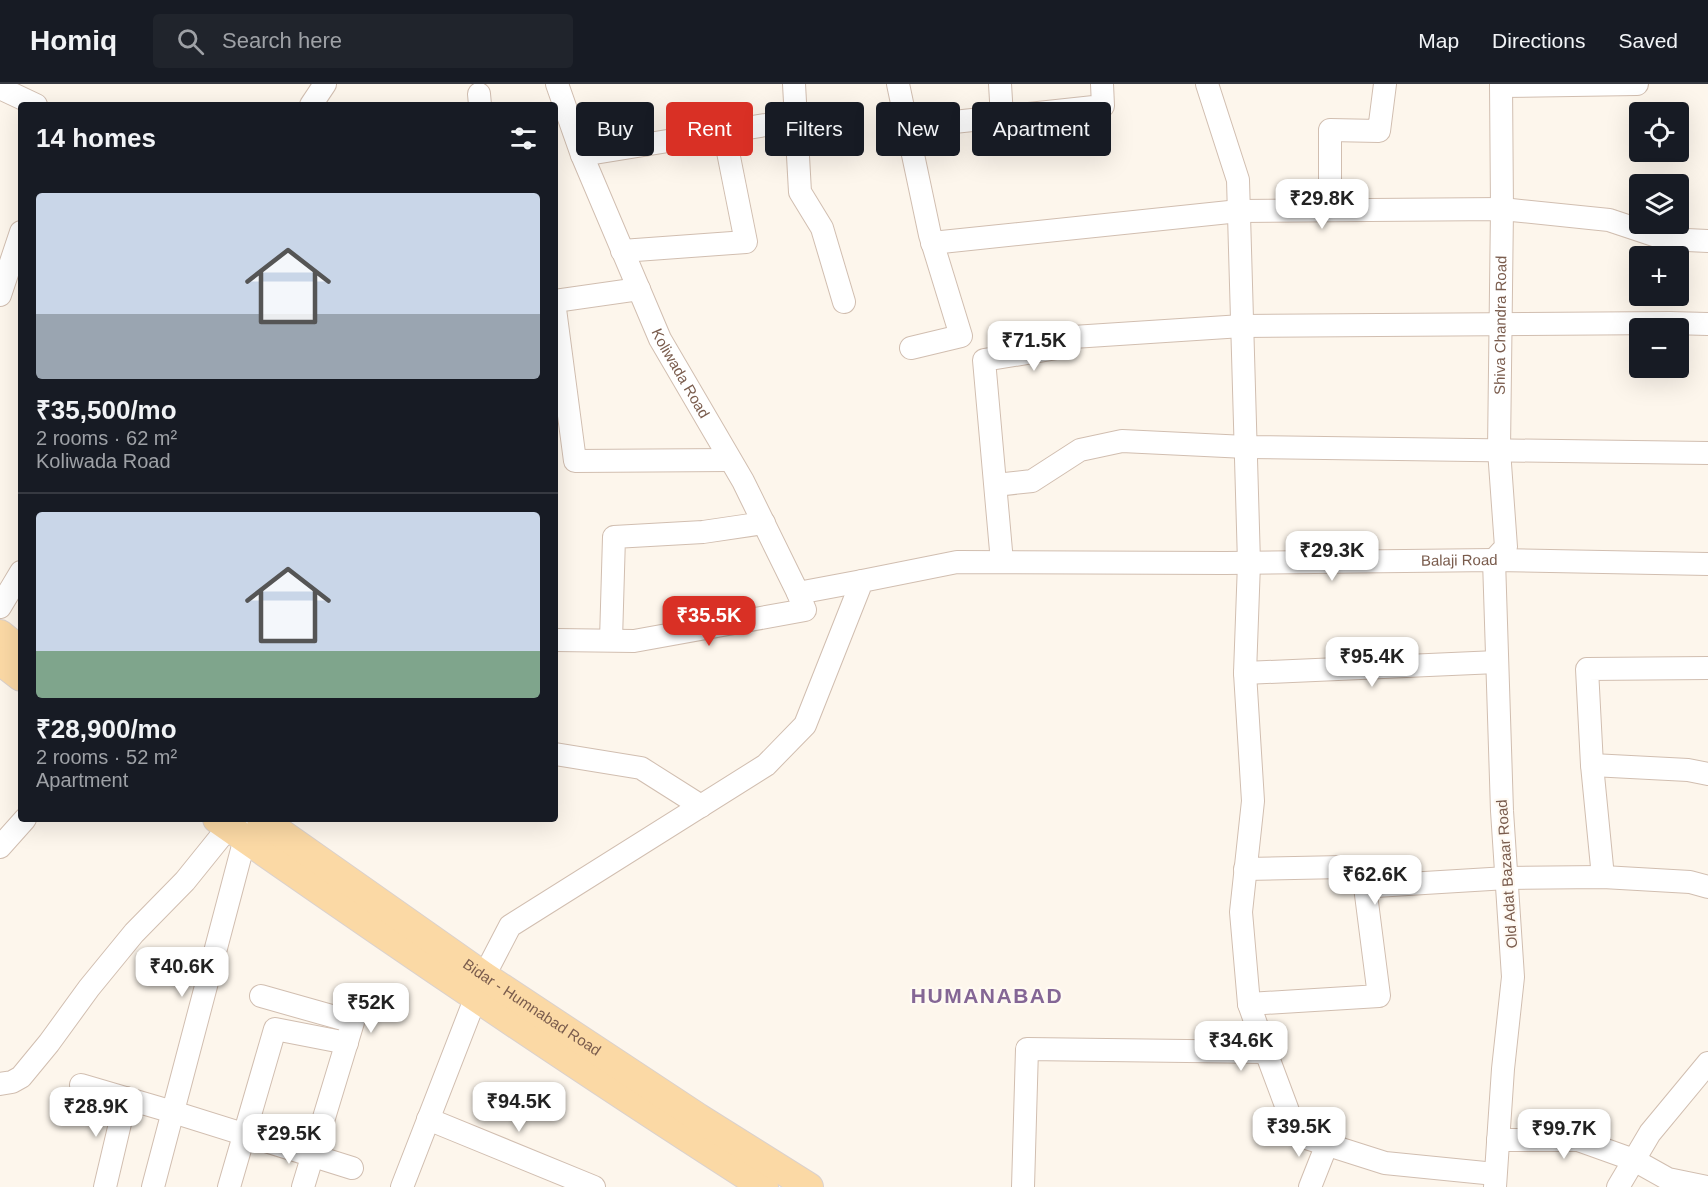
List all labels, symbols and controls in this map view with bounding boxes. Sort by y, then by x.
search box [153,14,573,68]
text: Homiq [30,25,117,56]
icon: search [174,25,207,58]
text: Search here [222,28,342,53]
text: Map [1418,29,1459,52]
text: Directions [1492,29,1585,52]
text: Saved [1618,29,1678,52]
chip: Buy [576,102,654,156]
chip: Rent [666,102,753,156]
chip: Filters [765,102,864,156]
chip: New [876,102,960,156]
chip: Apartment [972,102,1111,156]
map controls [1629,102,1689,378]
button: locate [1629,102,1689,162]
icon: filters [507,122,540,155]
text: 14 homes [36,123,156,153]
button: layers [1629,174,1689,234]
pin: ₹29.8K [1273,179,1371,230]
text: ₹29.8K [1290,187,1354,209]
icon: home [234,232,342,340]
button: + [1629,246,1689,306]
street label: Shiva Chandra Road [1491,255,1509,395]
button: − [1629,318,1689,378]
pin: ₹71.5K [985,321,1083,372]
street label: Koliwada Road [648,326,713,421]
text: ₹71.5K [1002,329,1066,351]
text: ₹35,500/mo [36,395,177,425]
text: 2 rooms · 62 m² [36,427,177,449]
text: Koliwada Road [36,450,171,472]
pin: ₹29.3K [1283,531,1381,582]
text: ₹29.3K [1300,539,1364,561]
icon: home [234,551,342,659]
street label: Balaji Road [1421,551,1498,569]
pin: ₹35.5K [660,596,758,647]
text: ₹35.5K [677,604,741,626]
pin: ₹95.4K [1323,637,1421,688]
text: ₹95.4K [1340,645,1404,667]
text: ₹28,900/mo [36,714,177,744]
text: 2 rooms · 52 m² [36,746,177,768]
text: Apartment [36,769,128,791]
street label: Old Adat Bazaar Road [1493,799,1520,949]
pin: ₹62.6K [1326,855,1424,906]
text: ₹62.6K [1343,863,1407,885]
pin: ₹40.6K [133,947,231,998]
text: ₹40.6K [150,955,214,977]
street label: Bidar - Humnabad Road [460,955,604,1059]
pin: ₹52K [335,983,407,1034]
district label: HUMANABAD [911,984,1063,1007]
text: ₹52K [347,991,395,1013]
pin: ₹34.6K [1192,1021,1290,1072]
text: ₹34.6K [1209,1029,1273,1051]
pin: ₹94.5K [470,1082,568,1133]
pin: ₹28.9K [47,1087,145,1138]
text: ₹94.5K [487,1090,551,1112]
text: ₹28.9K [64,1095,128,1117]
pin: ₹39.5K [1250,1107,1348,1158]
pin: ₹99.7K [1515,1109,1613,1160]
pin: ₹29.5K [240,1114,338,1165]
text: ₹39.5K [1267,1115,1331,1137]
text: ₹99.7K [1532,1117,1596,1139]
text: ₹29.5K [257,1122,321,1144]

